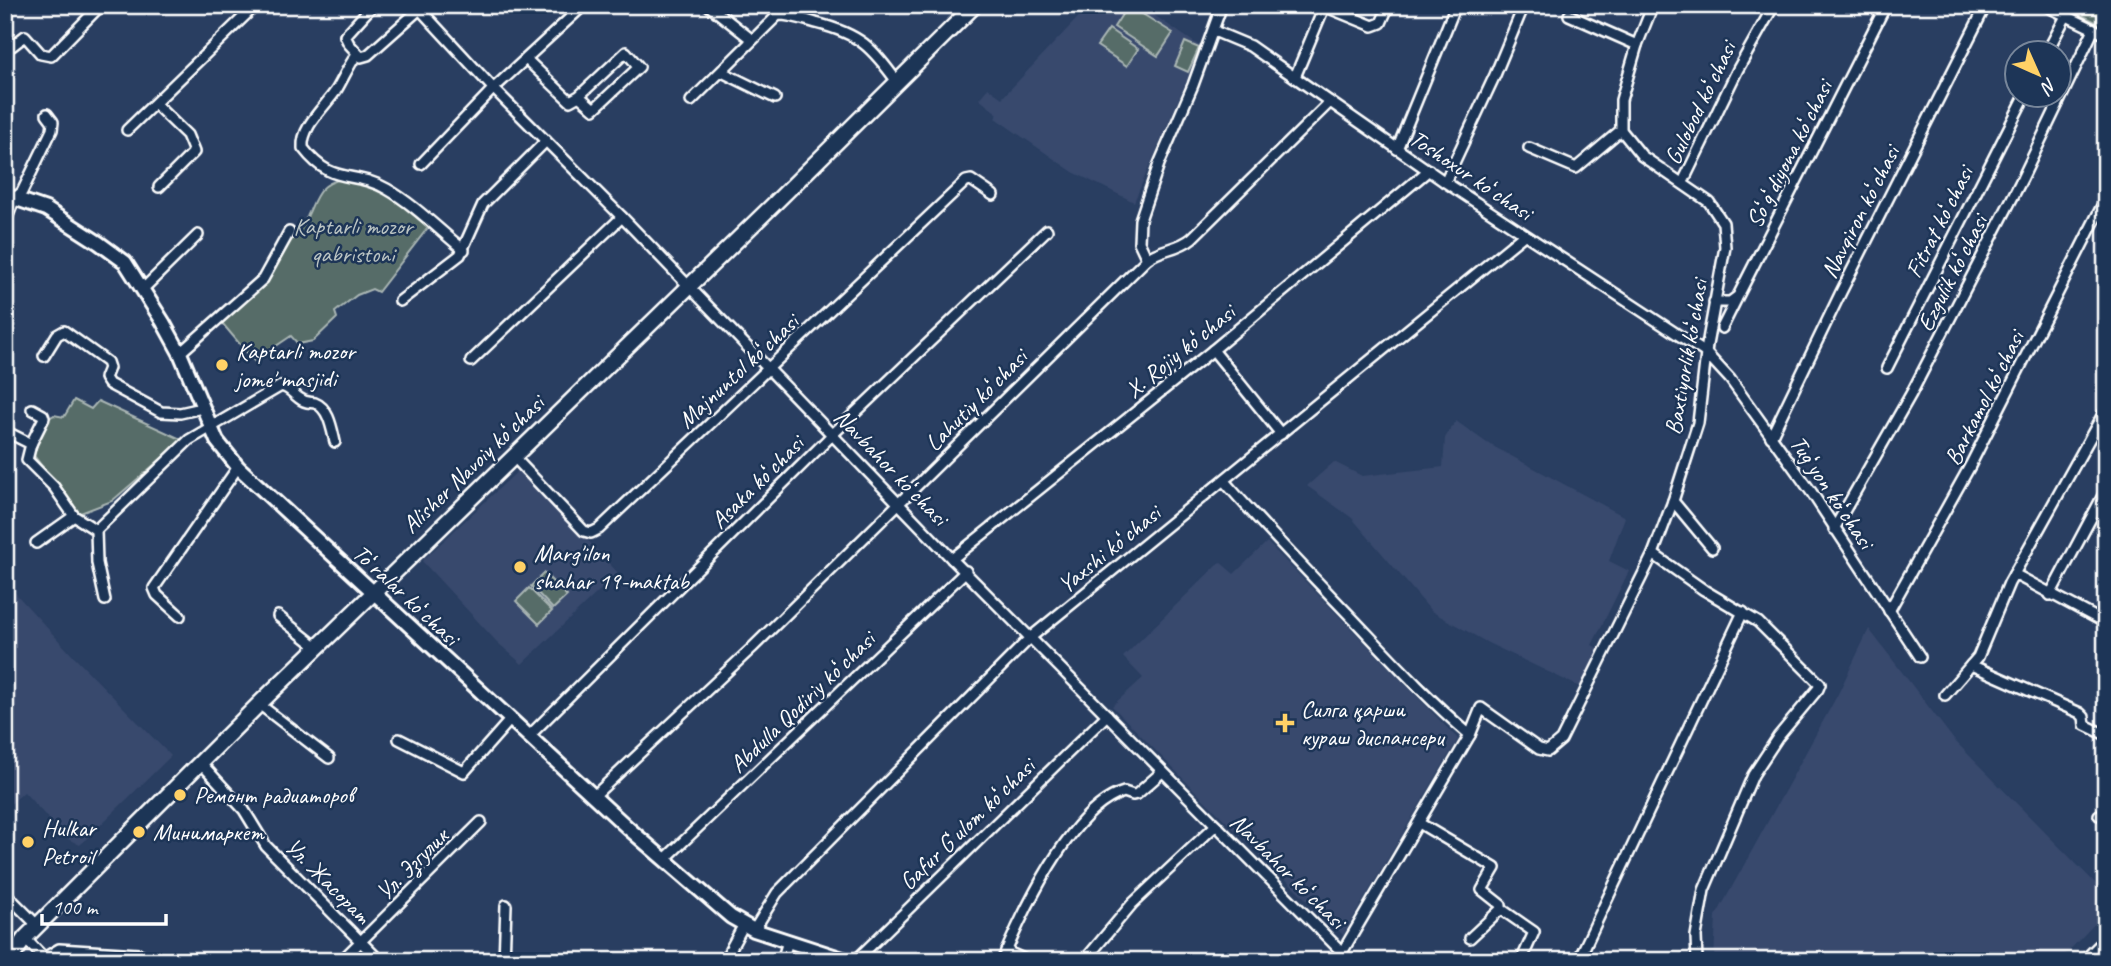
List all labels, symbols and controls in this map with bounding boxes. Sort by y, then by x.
street label: Gulobod koʻchasi [1657,34,1744,169]
north arrow [2002,38,2072,108]
street label: Soʻgʻdiyona koʻchasi [1739,73,1840,233]
text: N [2034,73,2062,100]
street label: Toshoxur koʻchasi [1404,123,1540,228]
street label: Navqiron koʻchasi [1814,138,1907,283]
street label: Fitrat koʻchasi [1898,159,1981,283]
street label: Ezgulik koʻchasi [1910,208,1995,336]
park label: Kaptarli mozor qabristoni [294,211,415,269]
street label: Baxtiyorlik koʻchasi [1658,275,1715,437]
street label: X. Rojiy koʻchasi [1119,296,1243,404]
street label: Majnuntol koʻchasi [671,306,807,435]
street label: Barkamol koʻchasi [1937,324,2032,470]
place label: Kaptarli mozor jome' masjidi [234,336,357,394]
street label: Lahutiy koʻchasi [919,341,1035,457]
marker: Kaptarli mozor jome' masjidi [214,357,230,373]
street label: Alisher Navoiy koʻchasi [396,387,552,539]
street label: Navbahor koʻchasi [828,402,956,534]
street label: Asaka koʻchasi [704,427,812,535]
street label: Tugʻyon koʻchasi [1783,430,1882,556]
street label: Yaxshi koʻchasi [1052,497,1168,600]
street label: Toʻralar koʻchasi [346,538,467,654]
place label: Marg'ilon shahar 19-maktab [534,538,690,596]
marker: Marg'ilon shahar 19-maktab [512,559,528,575]
street label: Abdulla Qodiriy koʻchasi [723,623,883,779]
place label: Силга қарши кураш диспансери [1301,694,1446,752]
marker: Силга қарши кураш диспансери [1275,713,1295,733]
street label: Gafur Gʻulom koʻchasi [893,750,1043,896]
place label: Ремонт радиаторов [194,780,358,810]
marker: Ремонт радиаторов [172,787,188,803]
street label: Navbahor koʻchasi [1224,807,1354,937]
place label: Hulkar Petroil [42,813,98,871]
place label: Минимаркет [153,817,265,847]
street label: Ул. Эзгулик [369,820,457,907]
marker: Минимаркет [131,824,147,840]
street label: Ул. Жасорат [278,831,378,931]
marker: Hulkar Petroil [20,834,36,850]
scale bar [42,882,166,926]
text: 100 m [52,894,99,920]

